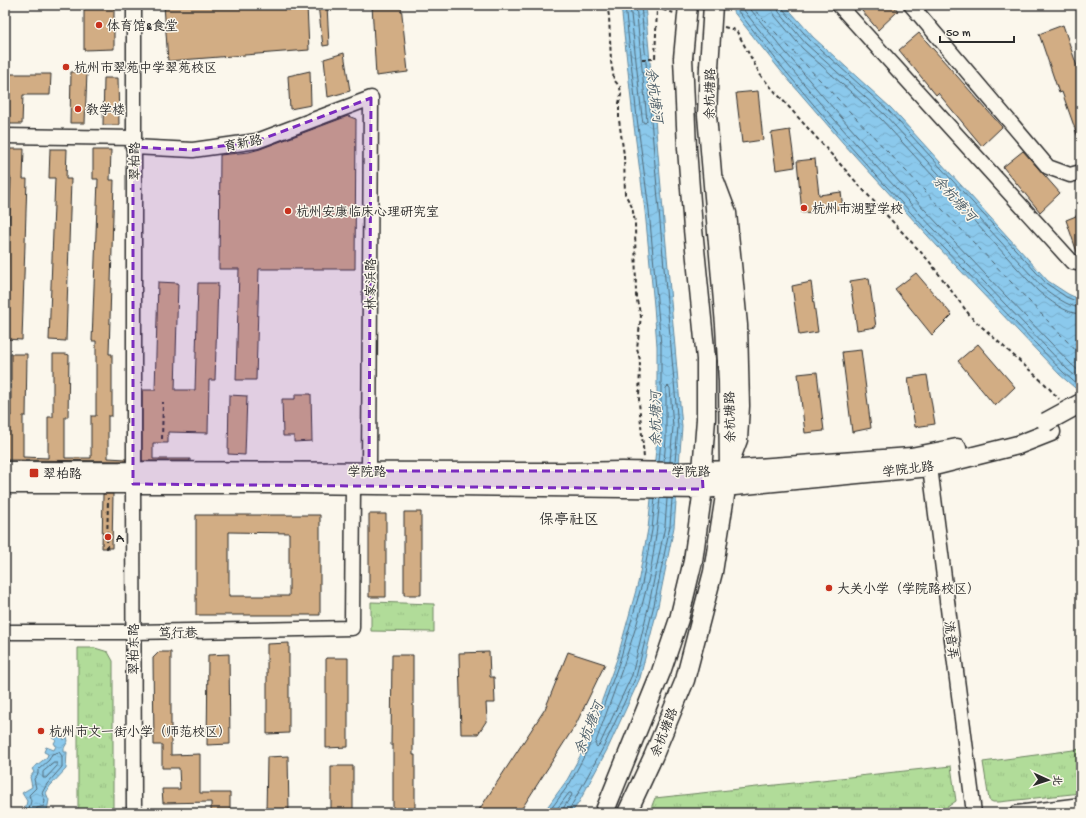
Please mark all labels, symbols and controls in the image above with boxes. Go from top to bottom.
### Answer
scale bar [940,18,1014,44]
place label: 体育馆&食堂 [107,19,178,35]
marker: 体育馆&食堂 [94,20,104,30]
text: 50 m [946,27,971,41]
place label: 杭州市翠苑中学翠苑校区 [74,60,217,77]
marker: 杭州市翠苑中学翠苑校区 [61,62,71,72]
water label: 余杭塘河 [640,66,666,126]
street label: 余杭塘路 [702,68,719,120]
place label: 教学楼 [86,102,125,119]
marker: 教学楼 [73,104,83,114]
street label: 育新路 [223,132,264,156]
street label: 翠柏路 [127,141,144,181]
water label: 余杭塘河 [928,173,980,228]
place label: 杭州市湖墅学校 [812,201,903,218]
marker: 杭州市湖墅学校 [799,203,809,213]
place label: 杭州安康临床心理研究室 [296,204,439,221]
marker: 杭州安康临床心理研究室 [283,206,293,216]
street label: 林家浜路 [364,258,380,310]
water label: 余杭塘河 [648,389,666,447]
street label: 余杭塘路 [722,391,739,443]
street label: 学院北路 [881,458,935,481]
street label: 学院路 [347,464,387,481]
street label: 学院路 [671,464,711,481]
place label: 翠柏路 [43,466,82,483]
marker: 翠柏路 [28,467,40,479]
district label: 保亭社区 [539,512,599,530]
marker: A [103,532,113,542]
place label: A [116,532,125,547]
place label: 大关小学（学院路校区） [837,581,980,598]
marker: 大关小学（学院路校区） [824,583,834,593]
street label: 流音弄 [940,620,960,661]
street label: 翠柏东路 [126,623,143,675]
street label: 笃行巷 [158,626,198,642]
water label: 余杭塘河 [571,698,609,758]
street label: 余杭塘路 [647,705,682,760]
place label: 杭州市文一街小学（师范校区） [49,724,231,741]
marker: 杭州市文一街小学（师范校区） [36,726,46,736]
north arrow [1028,760,1068,800]
text: 北 [1050,775,1062,786]

